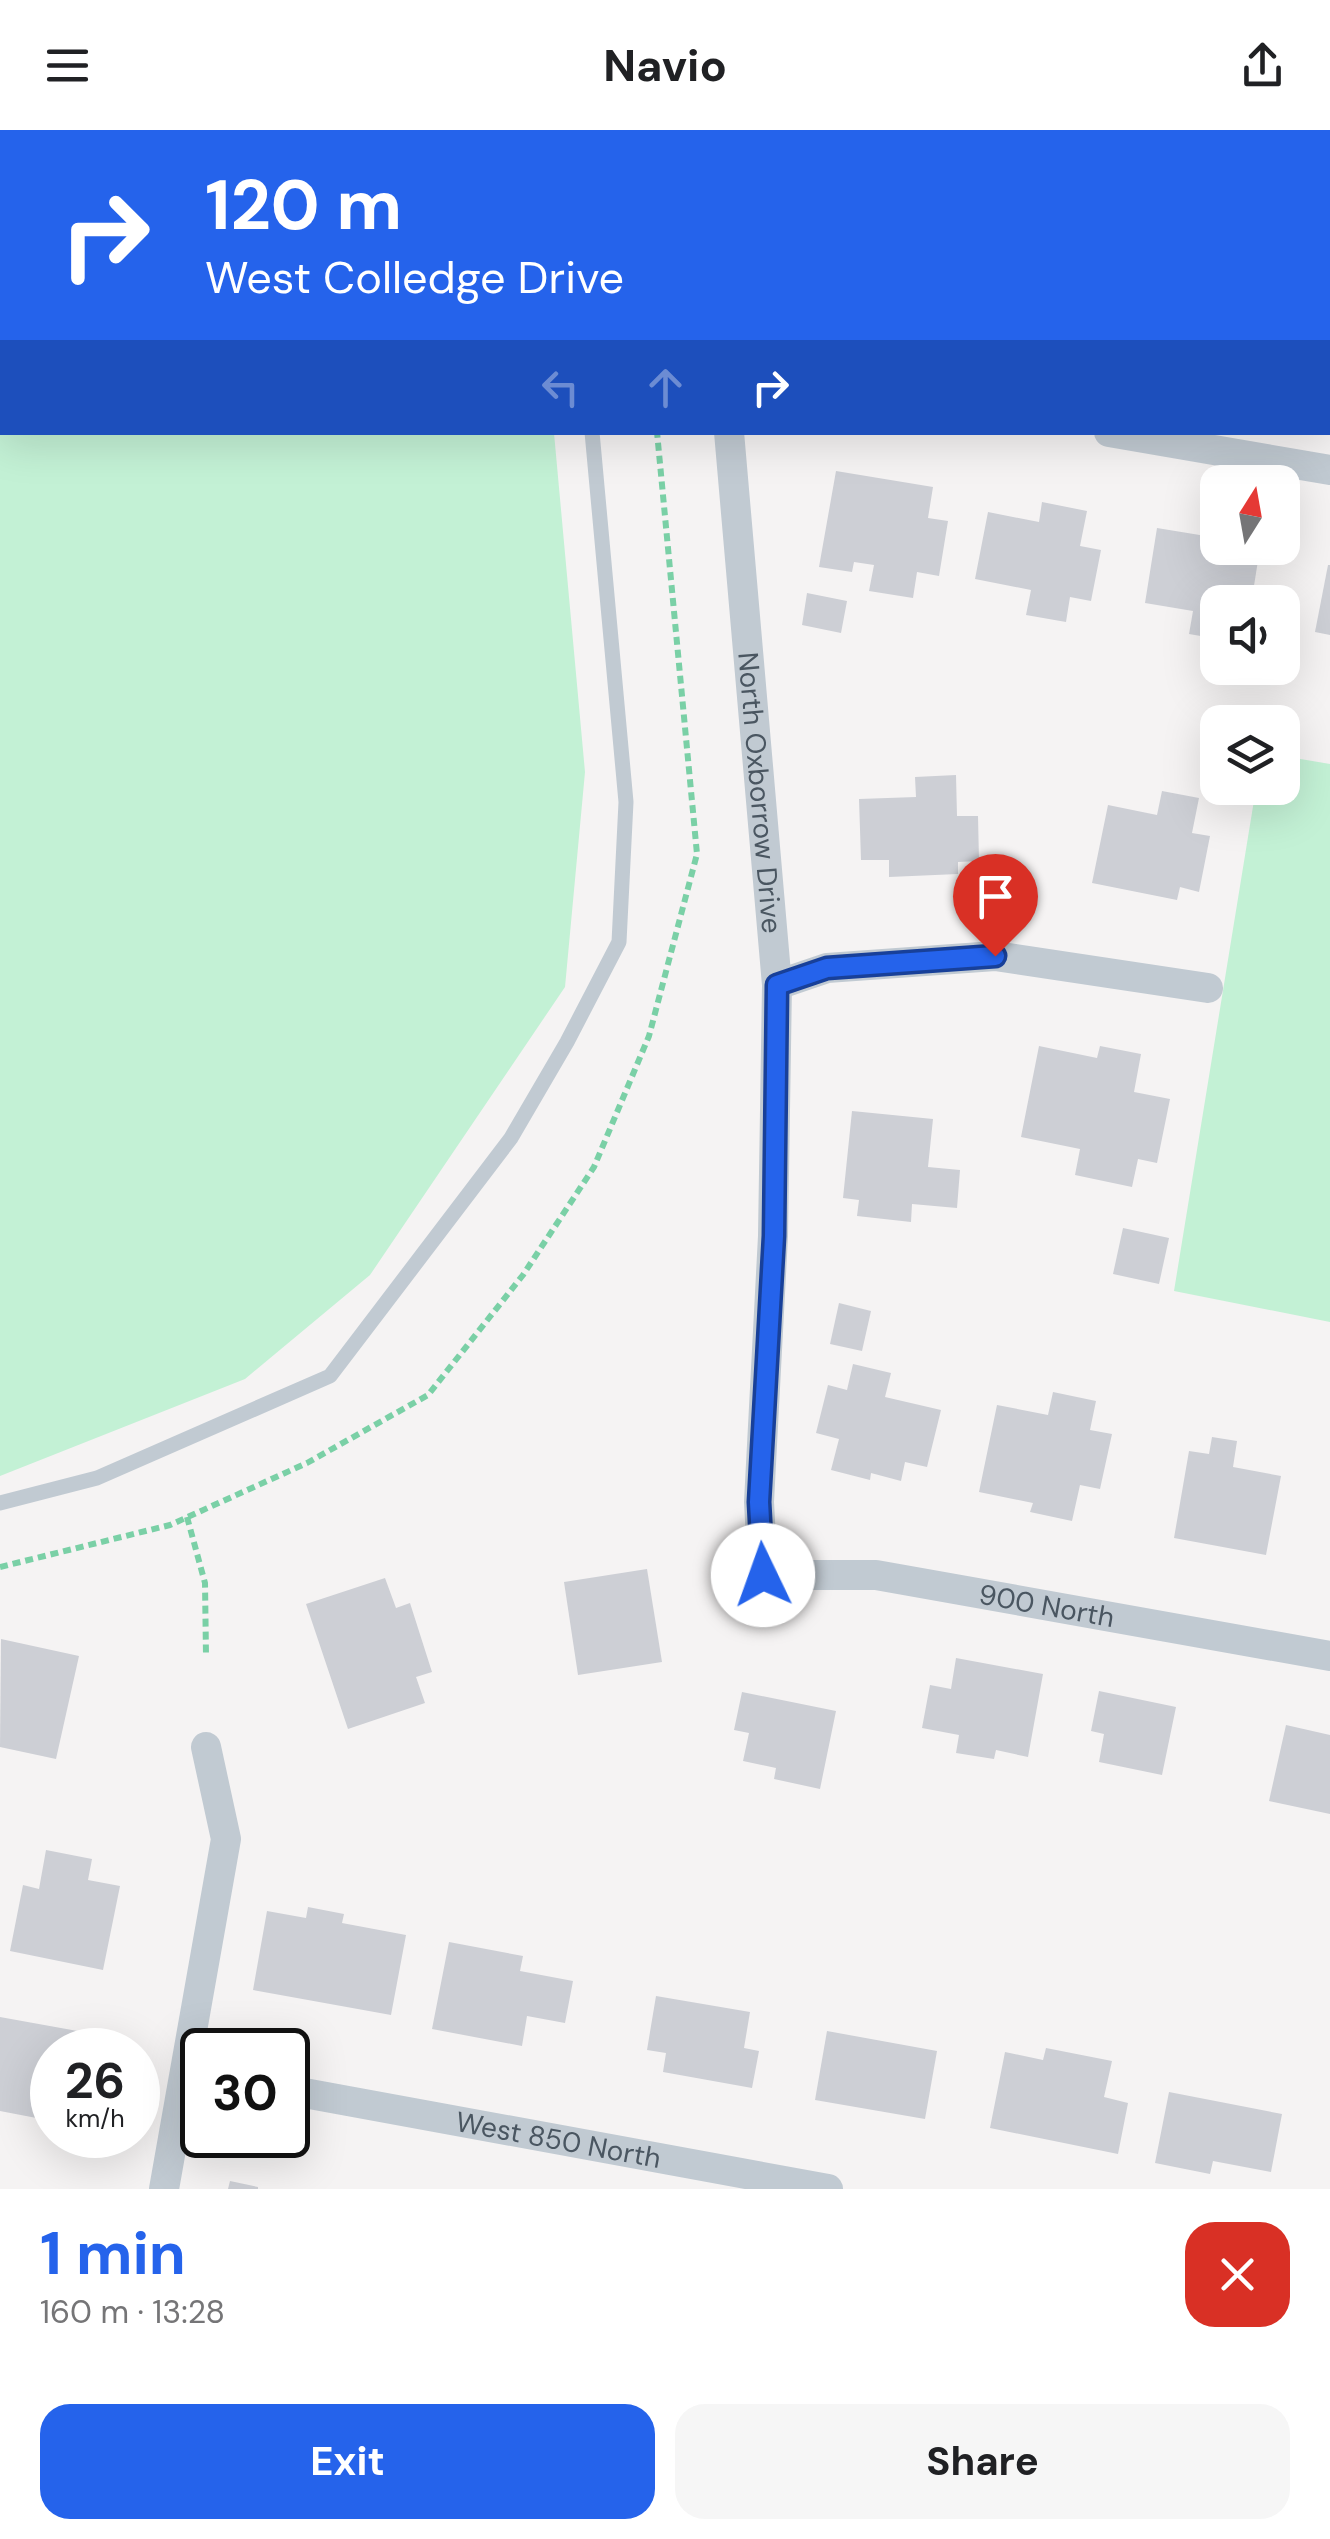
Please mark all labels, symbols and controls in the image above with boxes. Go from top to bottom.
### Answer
text: Navio [603,36,727,95]
icon: menu [40,38,95,93]
icon: share [1235,38,1290,93]
text: 120 m [205,160,402,251]
icon: right [40,170,170,300]
text: West Colledge Drive [205,248,624,307]
icon: left [533,360,588,415]
icon: ahead [638,360,693,415]
icon: right [743,360,798,415]
north arrow [1200,465,1300,565]
map controls [1200,465,1300,805]
button: sound [1200,585,1300,685]
street label: North Oxborrow Drive [729,651,790,935]
button: layers [1200,705,1300,805]
pin [953,854,1038,957]
icon: arrive [968,869,1023,924]
position arrow [711,1523,815,1627]
street label: 900 North [976,1576,1117,1636]
speed limit sign: 30 [180,2028,310,2158]
text: 26 [65,2048,125,2114]
text: km/h [65,2102,125,2135]
street label: West 850 North [453,2103,664,2177]
text: 1 min [40,2214,186,2293]
button: close [1185,2222,1290,2327]
text: 160 m · 13:28 [40,2291,225,2333]
button: Exit [40,2404,655,2519]
button: Share [675,2404,1290,2519]

